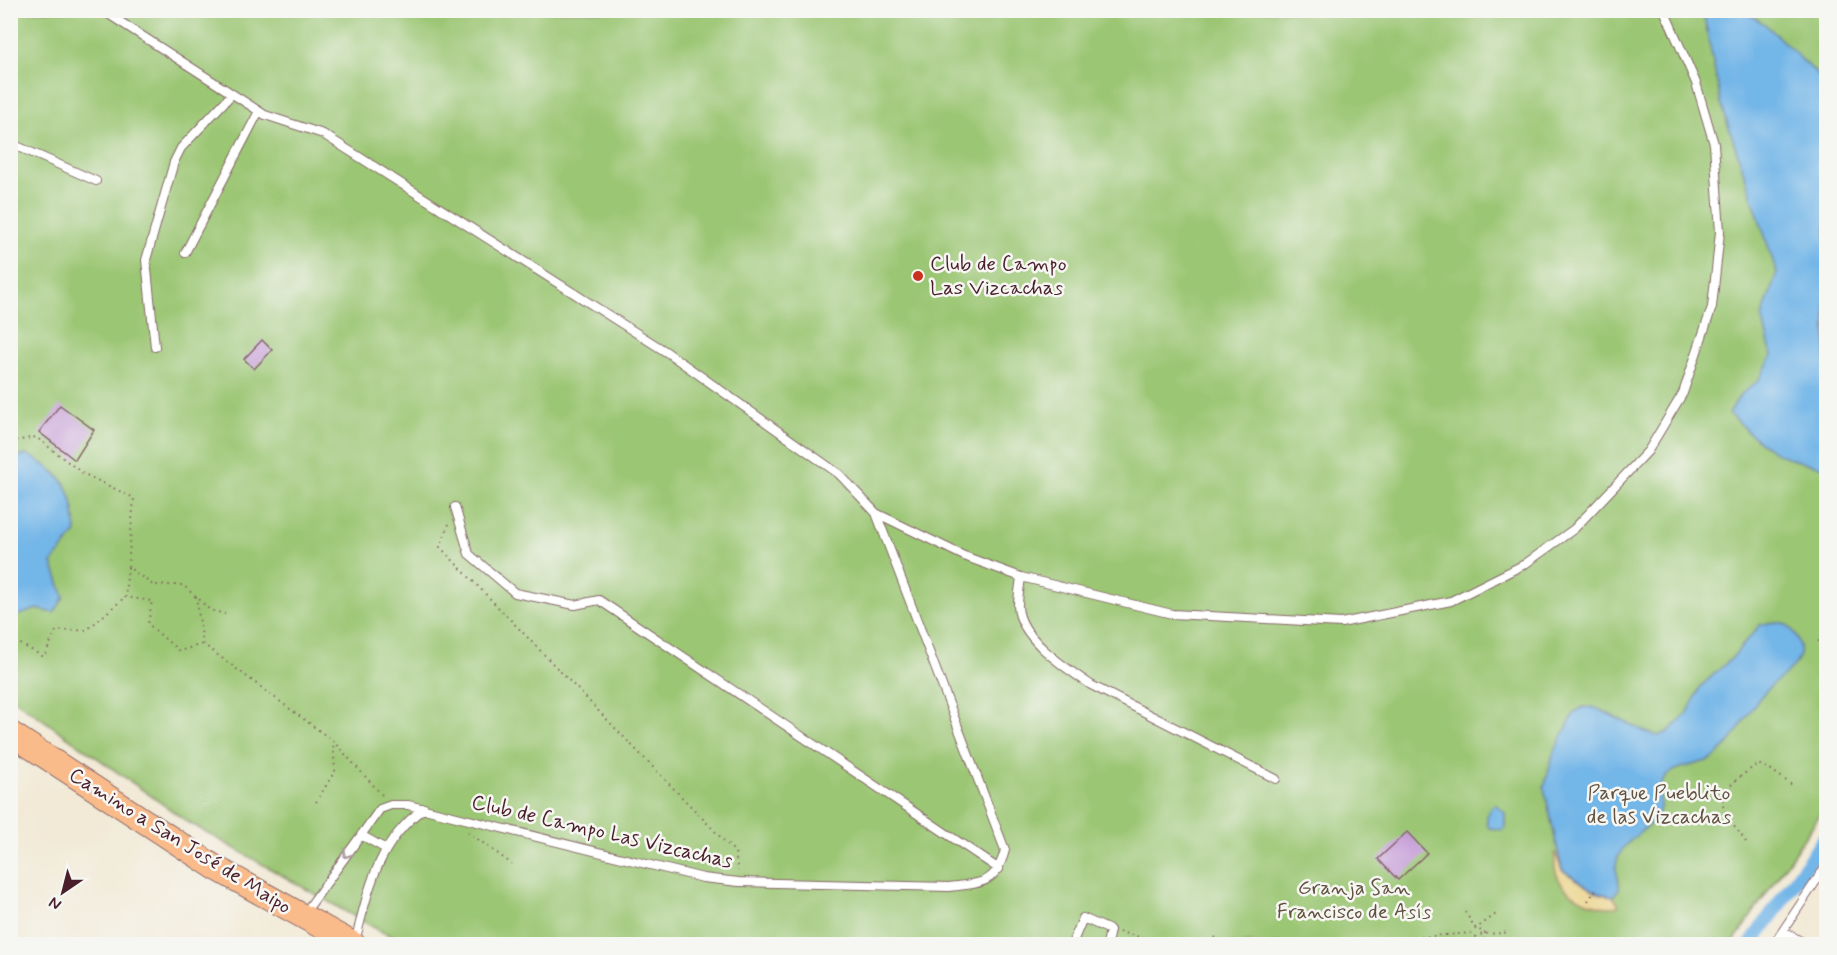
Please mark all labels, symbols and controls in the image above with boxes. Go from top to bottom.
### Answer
place label: Club de Campo Las Vizcachas [930,250,1067,302]
marker: Club de Campo Las Vizcachas [911,269,925,283]
street label: Camino a San José de Maipo [63,761,297,921]
park label: Parque Pueblito de las Vizcachas [1587,779,1731,831]
street label: Club de Campo Las Vizcachas [469,788,735,876]
one-way arrow [343,848,354,859]
north arrow [33,862,93,922]
park label: Granja San Francisco de Asís [1277,874,1431,926]
text: N [45,891,66,915]

